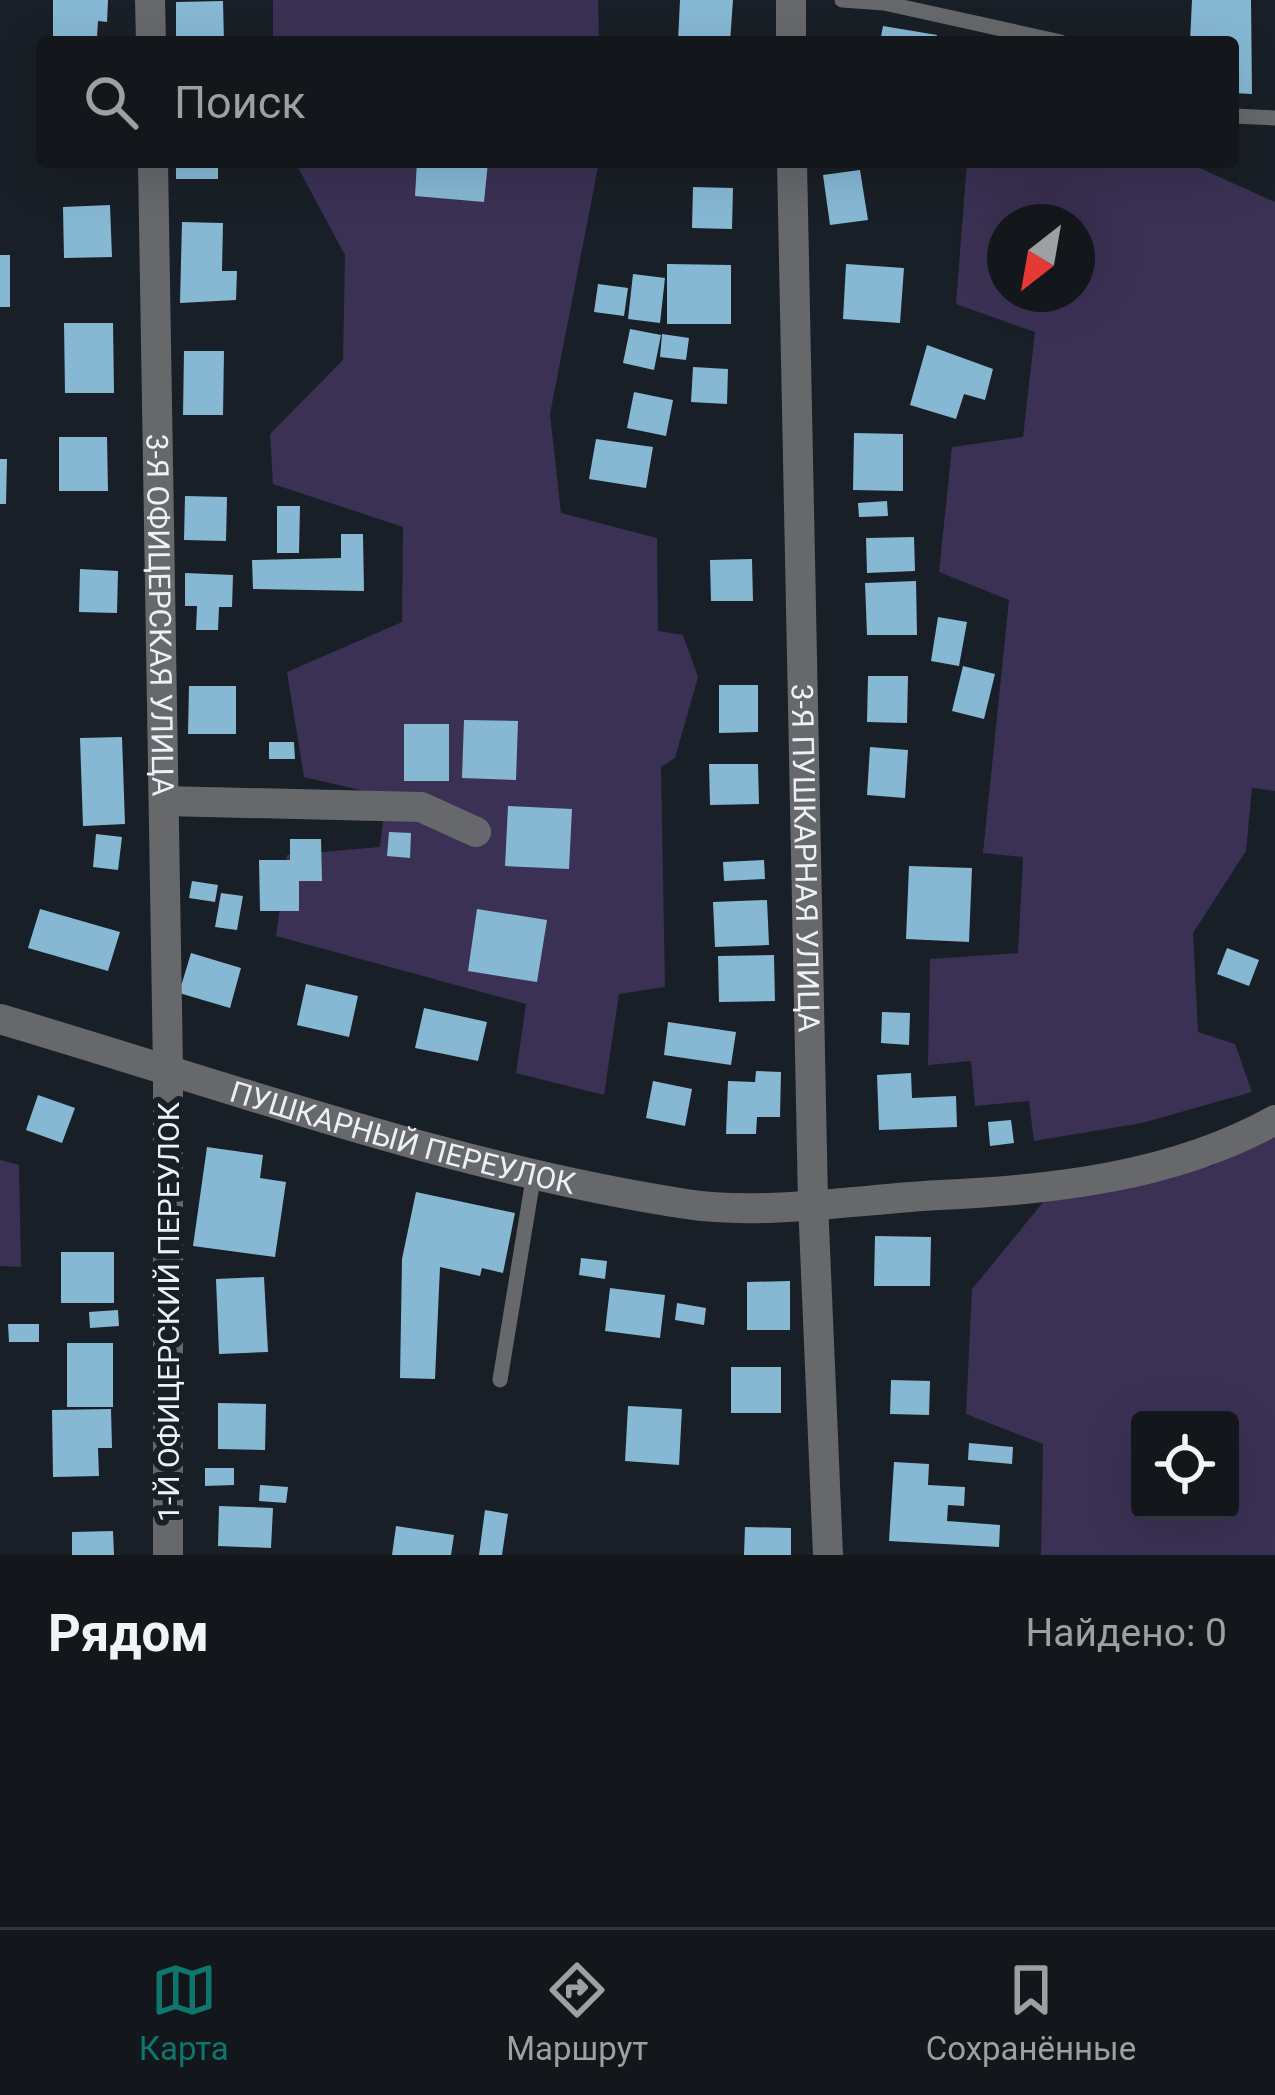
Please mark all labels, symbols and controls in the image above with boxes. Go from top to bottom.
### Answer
search box [36,36,1239,168]
icon: search [78,69,144,135]
text: Поиск [174,76,306,129]
north arrow [987,204,1095,312]
street label: 3-Я ОФИЦЕРСКАЯ УЛИЦА [140,433,181,797]
street label: 3-Я ПУШКАРНАЯ УЛИЦА [785,683,827,1033]
street label: ПУШКАРНЫЙ ПЕРЕУЛОК [226,1073,579,1201]
street label: 1-Й ОФИЦЕРСКИЙ ПЕРЕУЛОК [151,1101,186,1522]
map controls [1131,1411,1239,1519]
button: locate [1131,1411,1239,1519]
text: Рядом [48,1604,209,1663]
text: Найдено: 0 [1025,1610,1227,1656]
tab: Карта [139,1957,229,2068]
tab: Маршрут [506,1957,648,2068]
tab: Сохранённые [926,1957,1136,2068]

